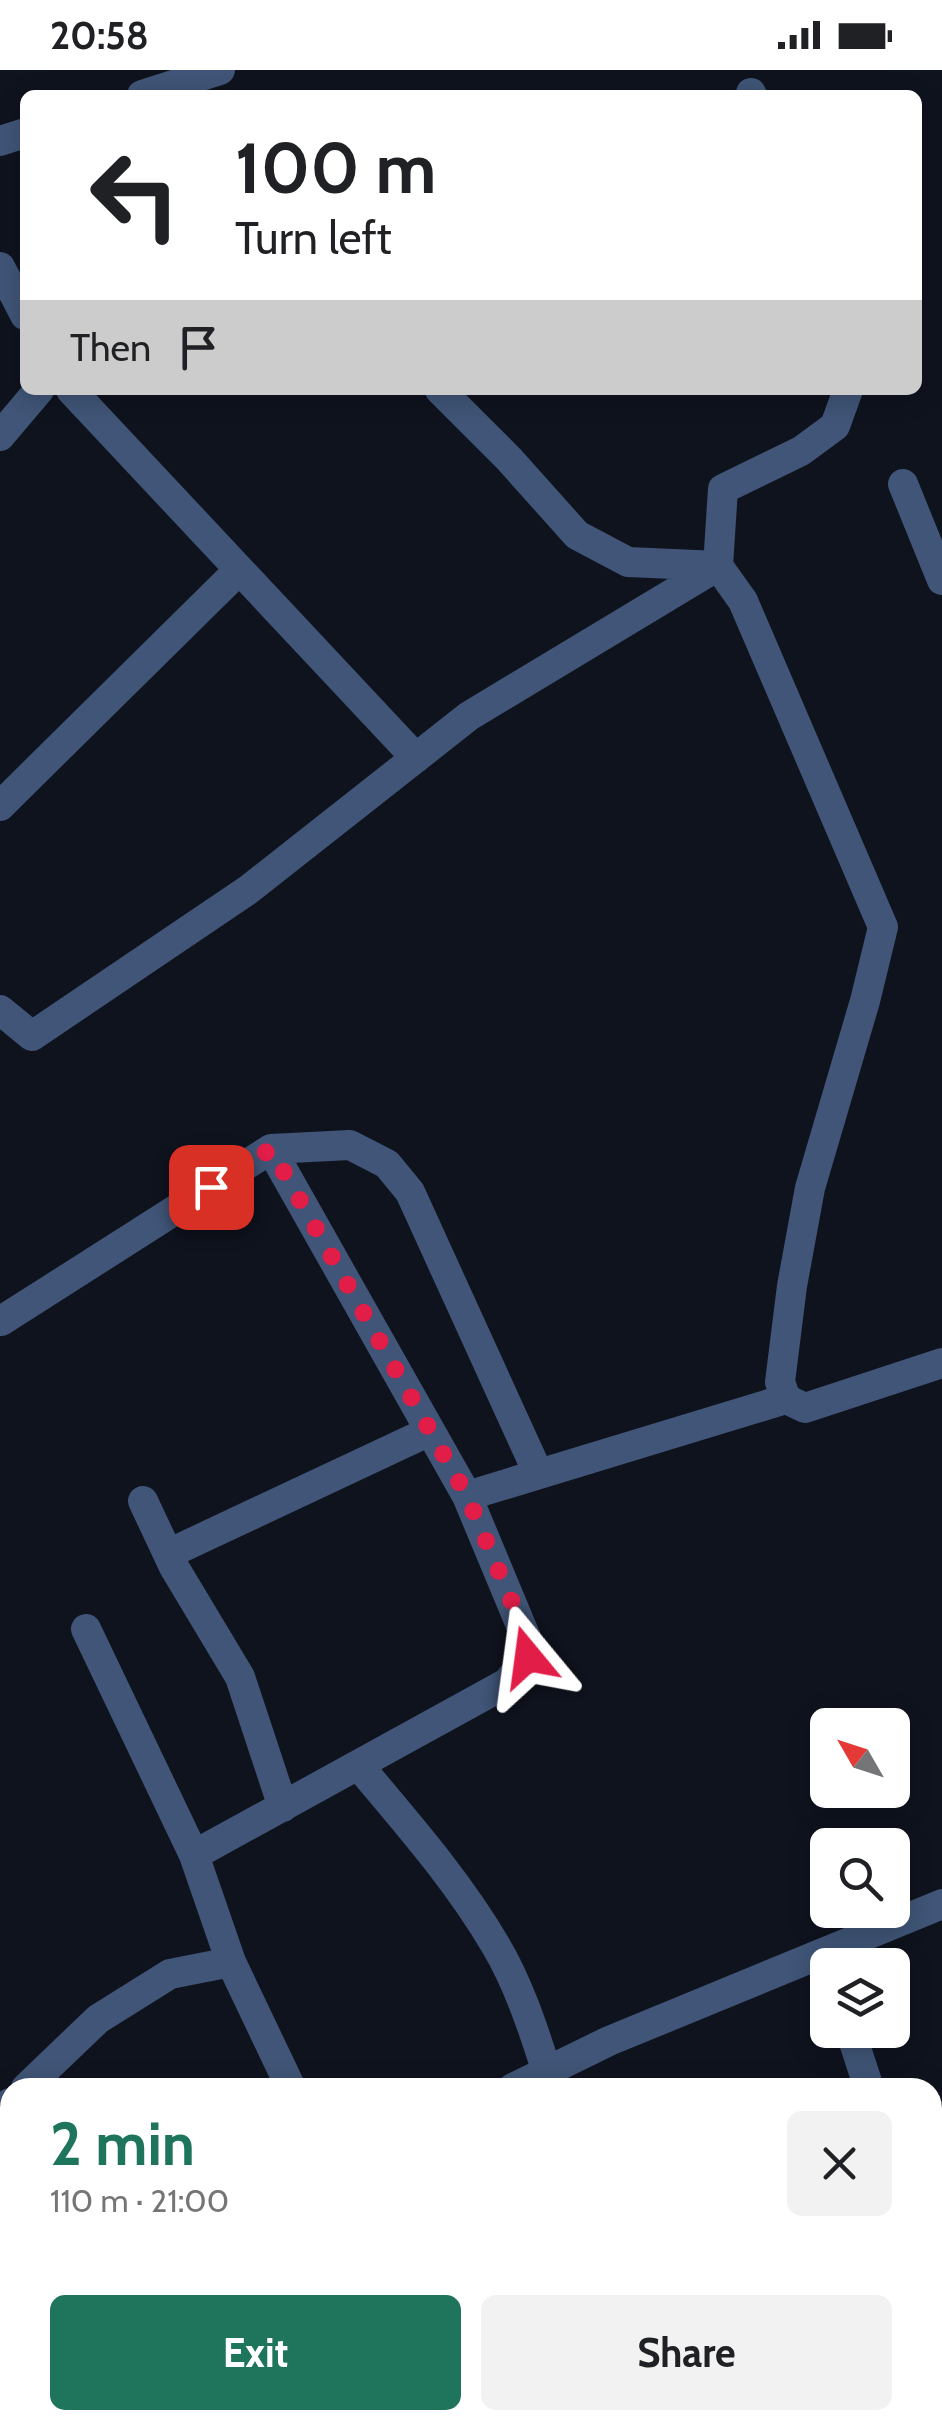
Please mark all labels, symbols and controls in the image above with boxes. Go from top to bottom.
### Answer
text: 20:58 [50,12,149,59]
text: 100 m [235,125,436,211]
icon: left [70,130,200,260]
text: Turn left [235,211,392,265]
icon: arrive [171,320,226,375]
text: Then [70,324,151,371]
pin [169,1145,254,1230]
icon: arrive [184,1160,239,1215]
position arrow [476,1605,580,1709]
north arrow [810,1708,910,1808]
map controls [810,1708,910,2048]
button: search [810,1828,910,1928]
button: layers [810,1948,910,2048]
text: 2 min [50,2107,195,2180]
button: close [787,2111,892,2216]
text: 110 m · 21:00 [50,2181,229,2220]
button: Exit [50,2295,461,2410]
button: Share [481,2295,892,2410]

